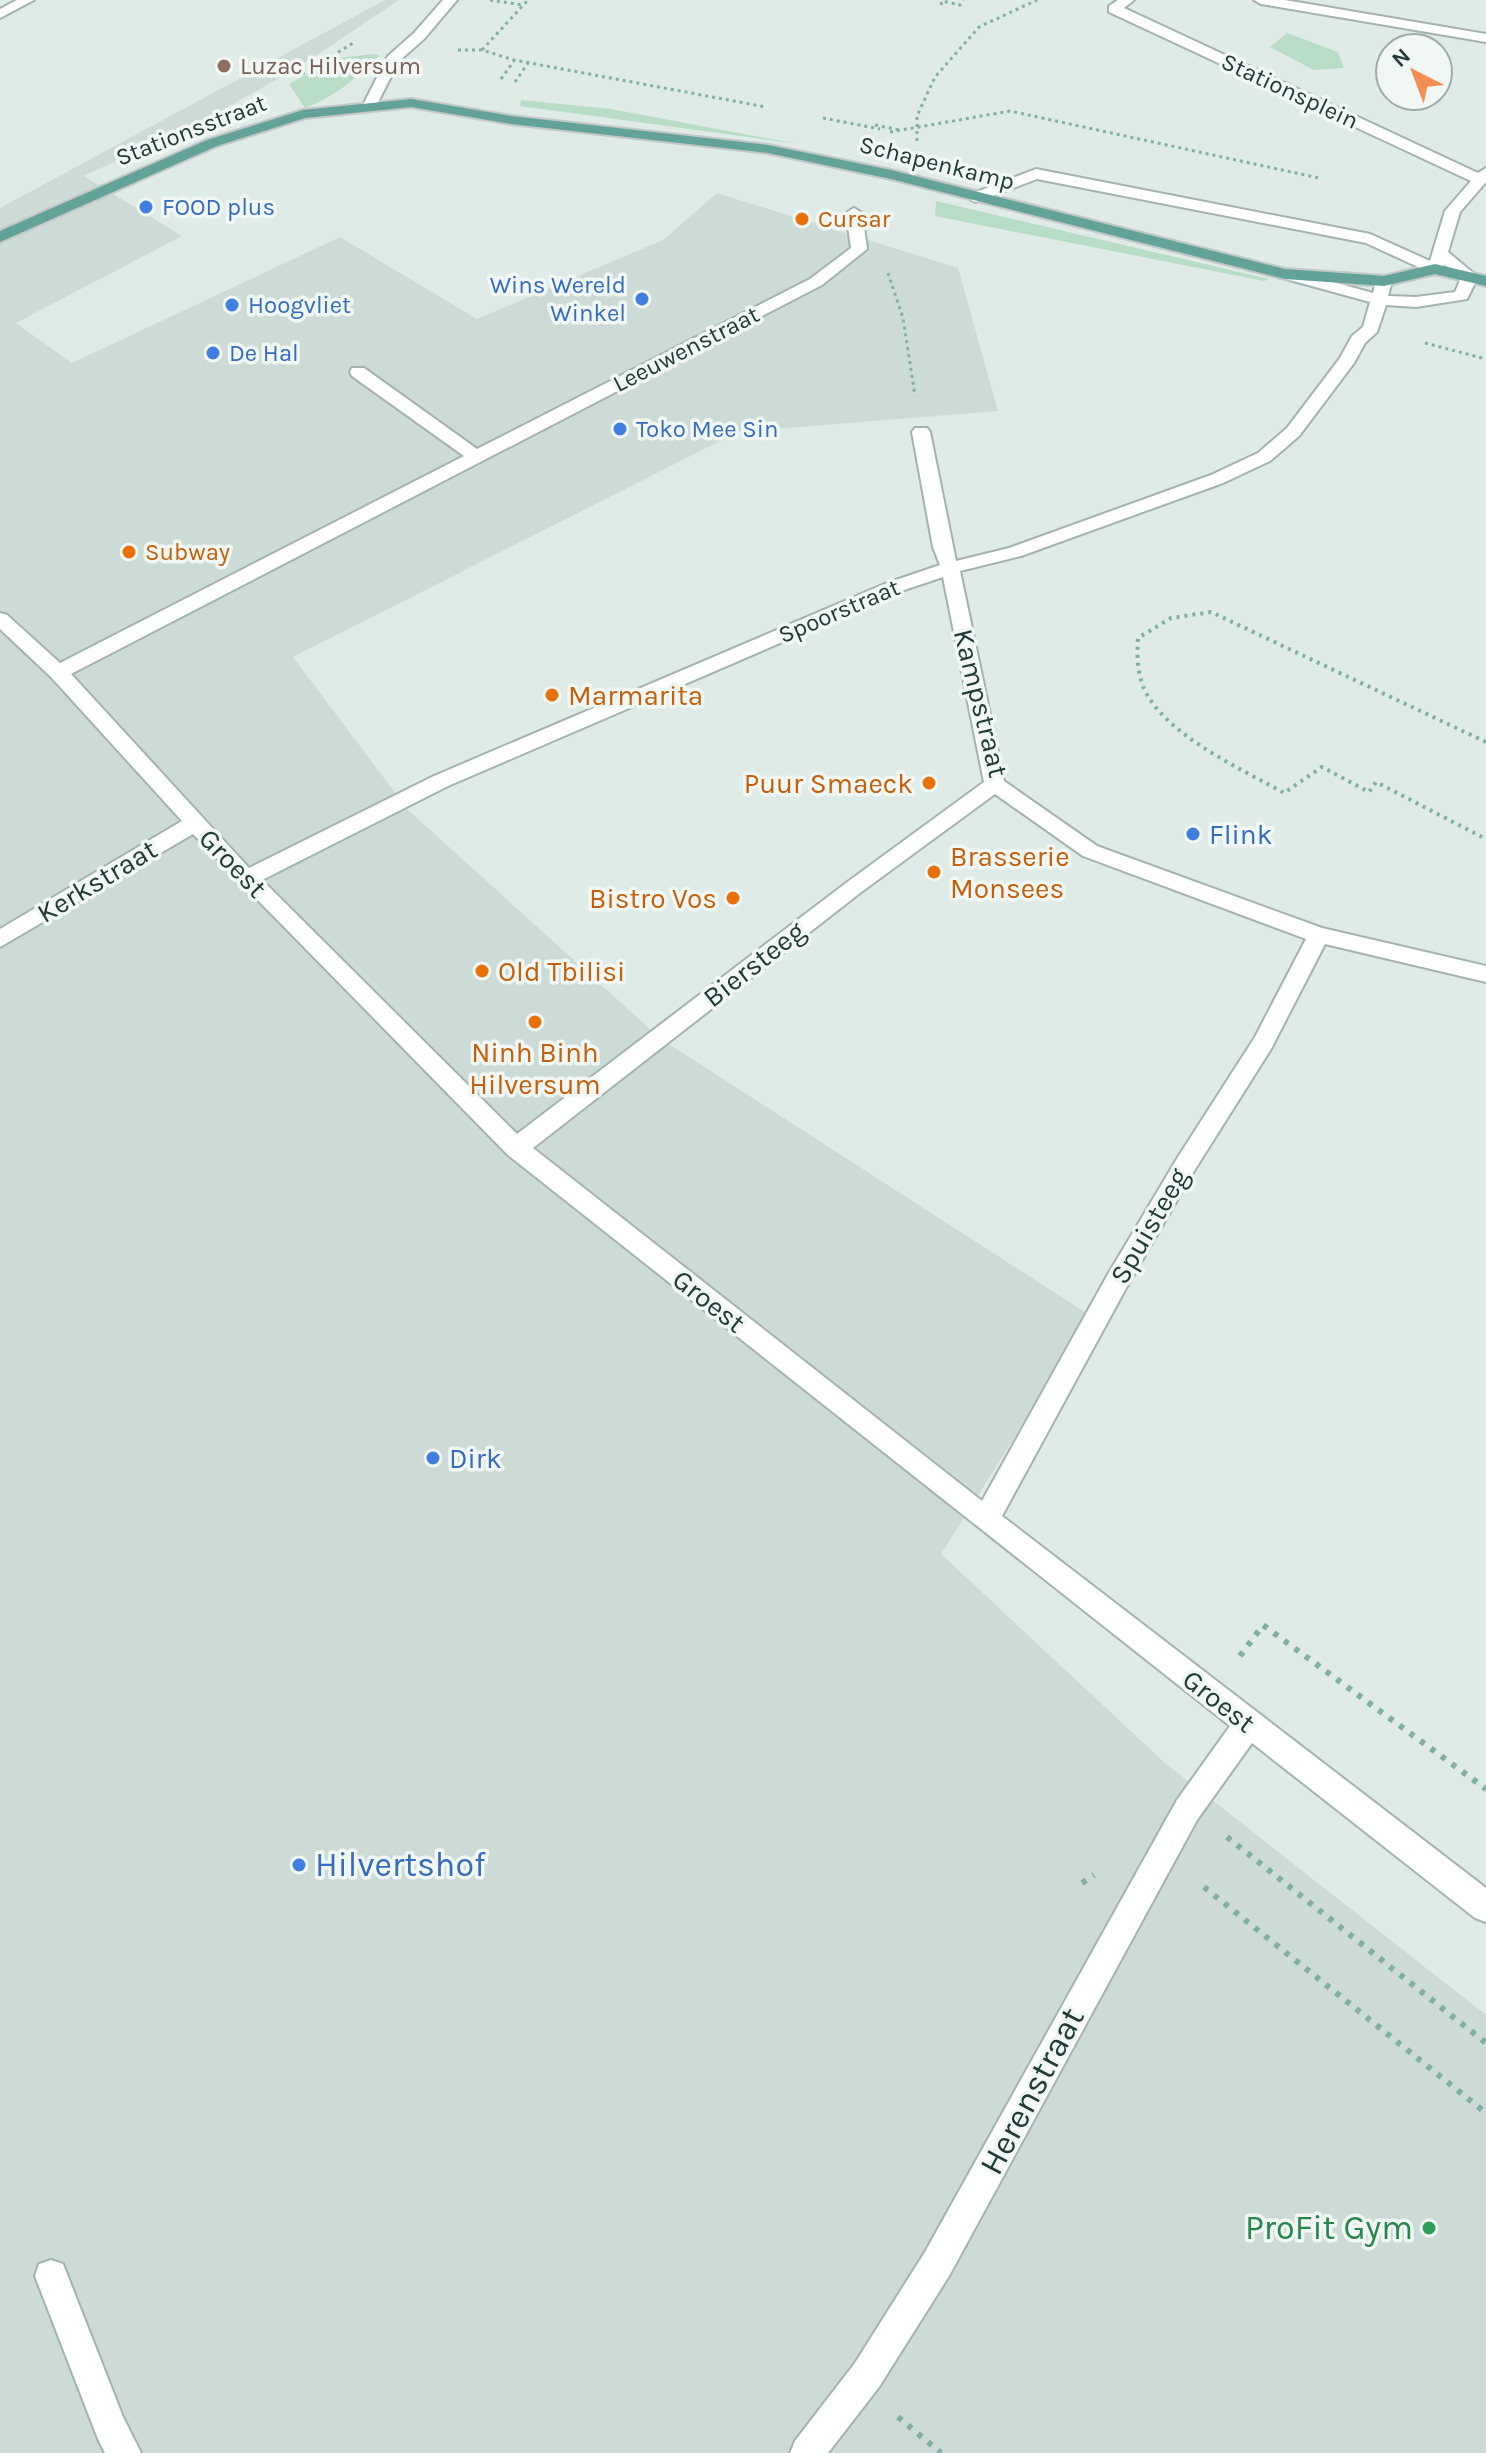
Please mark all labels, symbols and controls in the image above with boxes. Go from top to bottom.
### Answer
north arrow [1374,32,1454,112]
text: N [1387,43,1416,73]
street label: Stationsplein [1217,47,1363,135]
place label: Luzac Hilversum [240,52,421,80]
marker: Luzac Hilversum [215,57,233,75]
street label: Stationsstraat [112,88,270,172]
street label: Schapenkamp [857,130,1017,196]
place label: FOOD plus [162,193,275,221]
marker: FOOD plus [137,198,155,216]
place label: Cursar [818,205,891,233]
marker: Cursar [793,210,811,228]
place label: Wins Wereld Winkel [490,271,626,327]
marker: Wins Wereld Winkel [633,290,651,308]
place label: Hoogvliet [248,291,351,319]
marker: Hoogvliet [223,296,241,314]
street label: Leeuwenstraat [608,300,764,398]
place label: De Hal [229,339,299,367]
marker: De Hal [204,344,222,362]
place label: Toko Mee Sin [636,415,778,443]
marker: Toko Mee Sin [611,420,629,438]
place label: Subway [145,538,230,566]
marker: Subway [120,543,138,561]
street label: Spoorstraat [774,573,904,649]
street label: Kampstraat [947,625,1015,781]
place label: Marmarita [568,679,703,712]
marker: Marmarita [543,686,561,704]
place label: Puur Smaeck [744,767,913,800]
marker: Puur Smaeck [920,774,938,792]
place label: Flink [1209,818,1273,851]
street label: Groest [192,822,274,904]
marker: Flink [1184,825,1202,843]
street label: Kerkstraat [31,832,163,930]
place label: Brasserie Monsees [950,840,1070,905]
marker: Brasserie Monsees [925,863,943,881]
place label: Bistro Vos [589,882,717,915]
marker: Bistro Vos [724,889,742,907]
street label: Biersteeg [697,914,812,1014]
place label: Old Tbilisi [498,955,625,988]
marker: Old Tbilisi [473,962,491,980]
marker: Ninh Binh Hilversum [526,1013,544,1031]
place label: Ninh Binh Hilversum [469,1036,601,1101]
street label: Spuisteeg [1103,1162,1195,1290]
street label: Groest [666,1262,752,1340]
place label: Dirk [449,1442,502,1475]
marker: Dirk [424,1449,442,1467]
street label: Groest [1176,1662,1262,1740]
place label: Hilvertshof [315,1845,486,1885]
marker: Hilvertshof [290,1856,308,1874]
street label: Herenstraat [971,2001,1093,2181]
place label: ProFit Gym [1245,2208,1413,2248]
marker: ProFit Gym [1420,2219,1438,2237]

